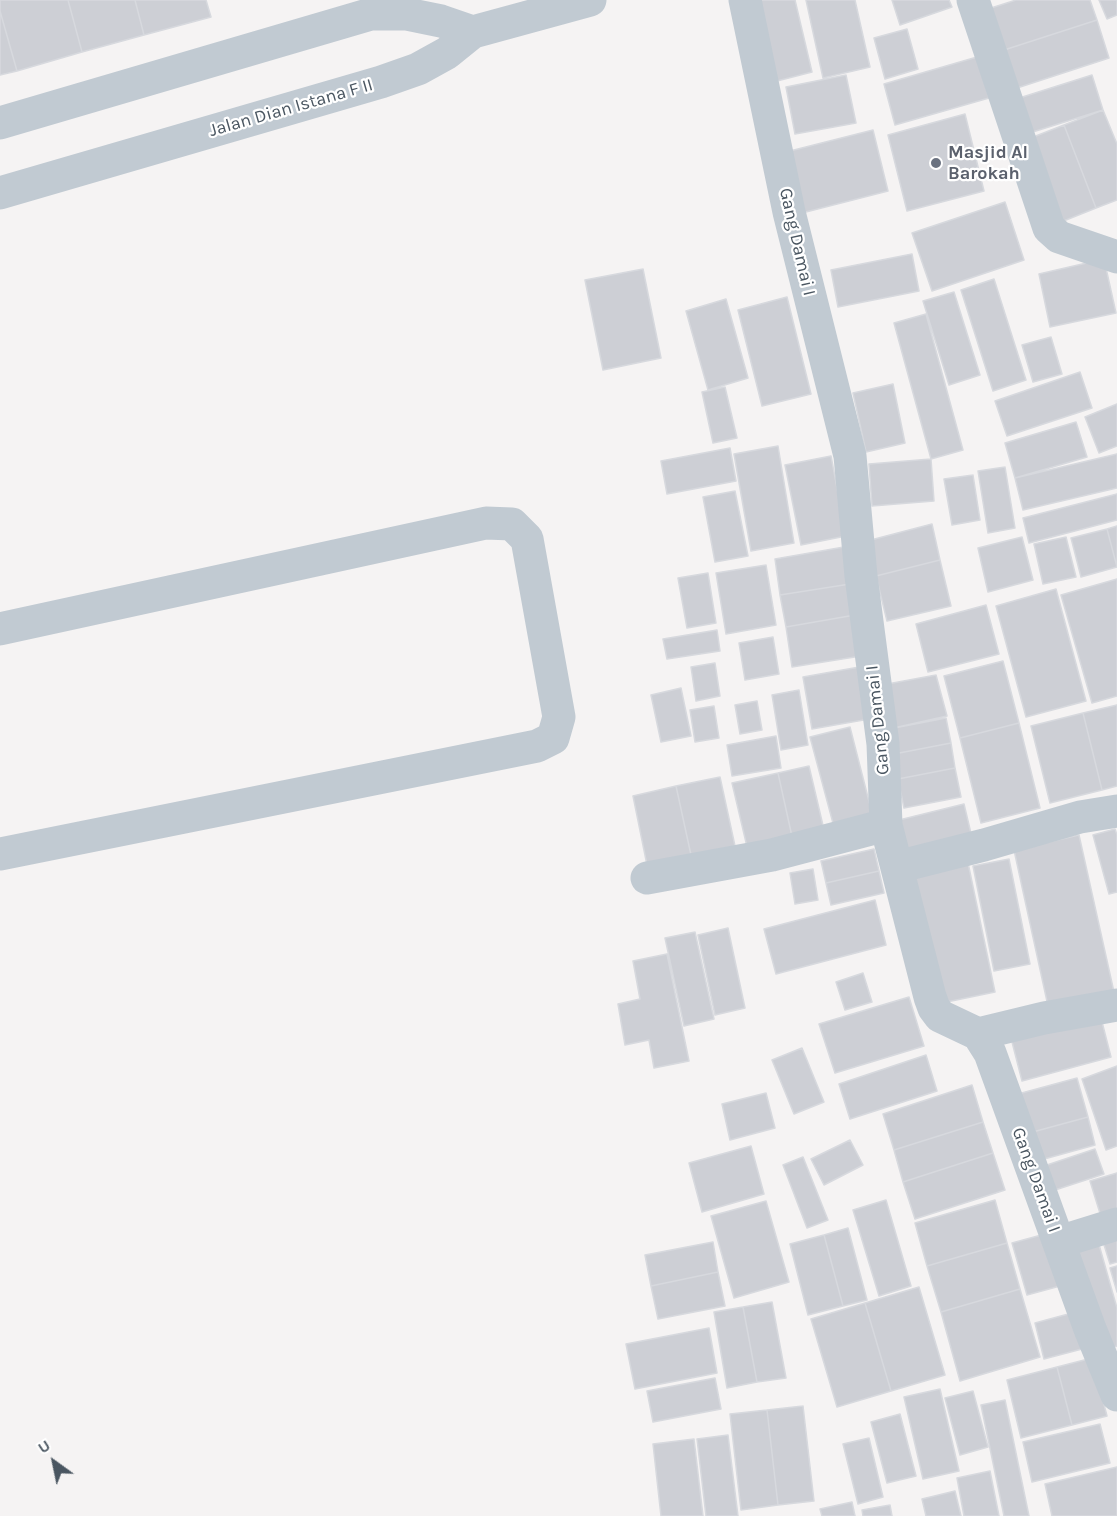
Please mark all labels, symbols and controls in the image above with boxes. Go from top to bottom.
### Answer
street label: Jalan Dian Istana F II [207,74,375,142]
place label: Masjid Al Barokah [948,142,1028,184]
marker: Masjid Al Barokah [929,156,943,170]
street label: Gang Damai I [774,186,820,298]
street label: Gang Damai I [862,664,894,776]
street label: Gang Damai I [1007,1125,1065,1235]
north arrow [24,1432,84,1492]
text: U [34,1436,54,1457]

